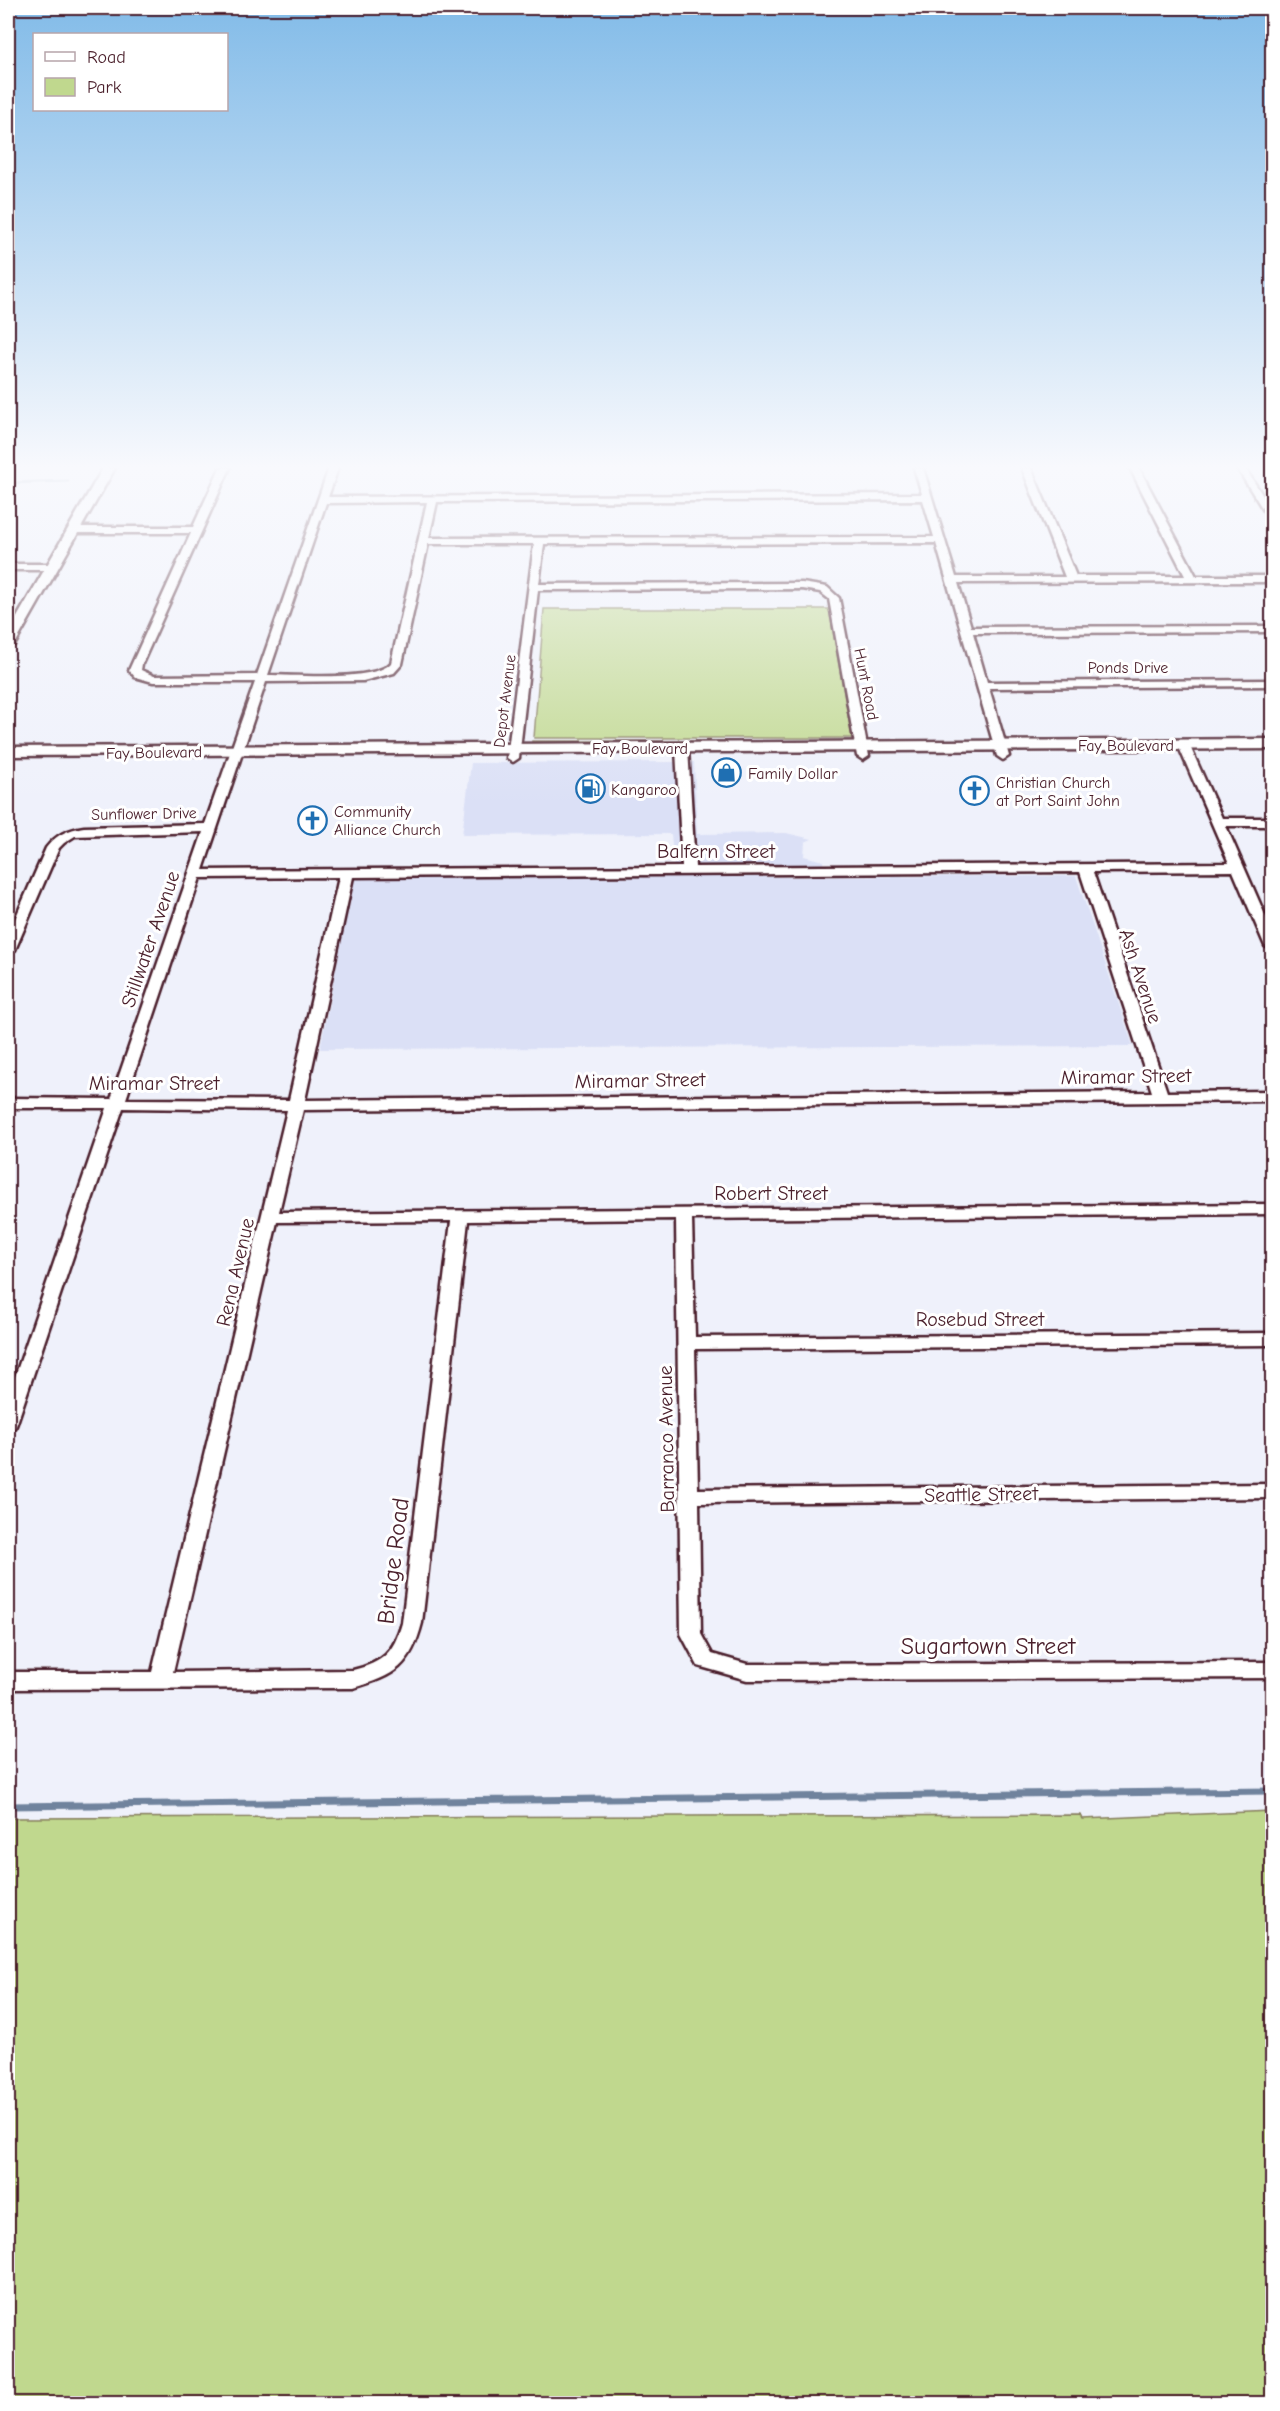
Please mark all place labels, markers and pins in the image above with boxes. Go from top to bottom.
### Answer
shop icon: Family Dollar [711,757,743,789]
place label: Family Dollar [748,765,838,783]
fuel station icon: Kangaroo [574,773,606,805]
place label: Christian Church at Port Saint John [996,774,1120,810]
church icon: Christian Church at Port Saint John [959,775,991,807]
place label: Kangaroo [611,781,677,799]
place label: Community Alliance Church [334,803,441,839]
church icon: Community Alliance Church [297,804,329,836]

